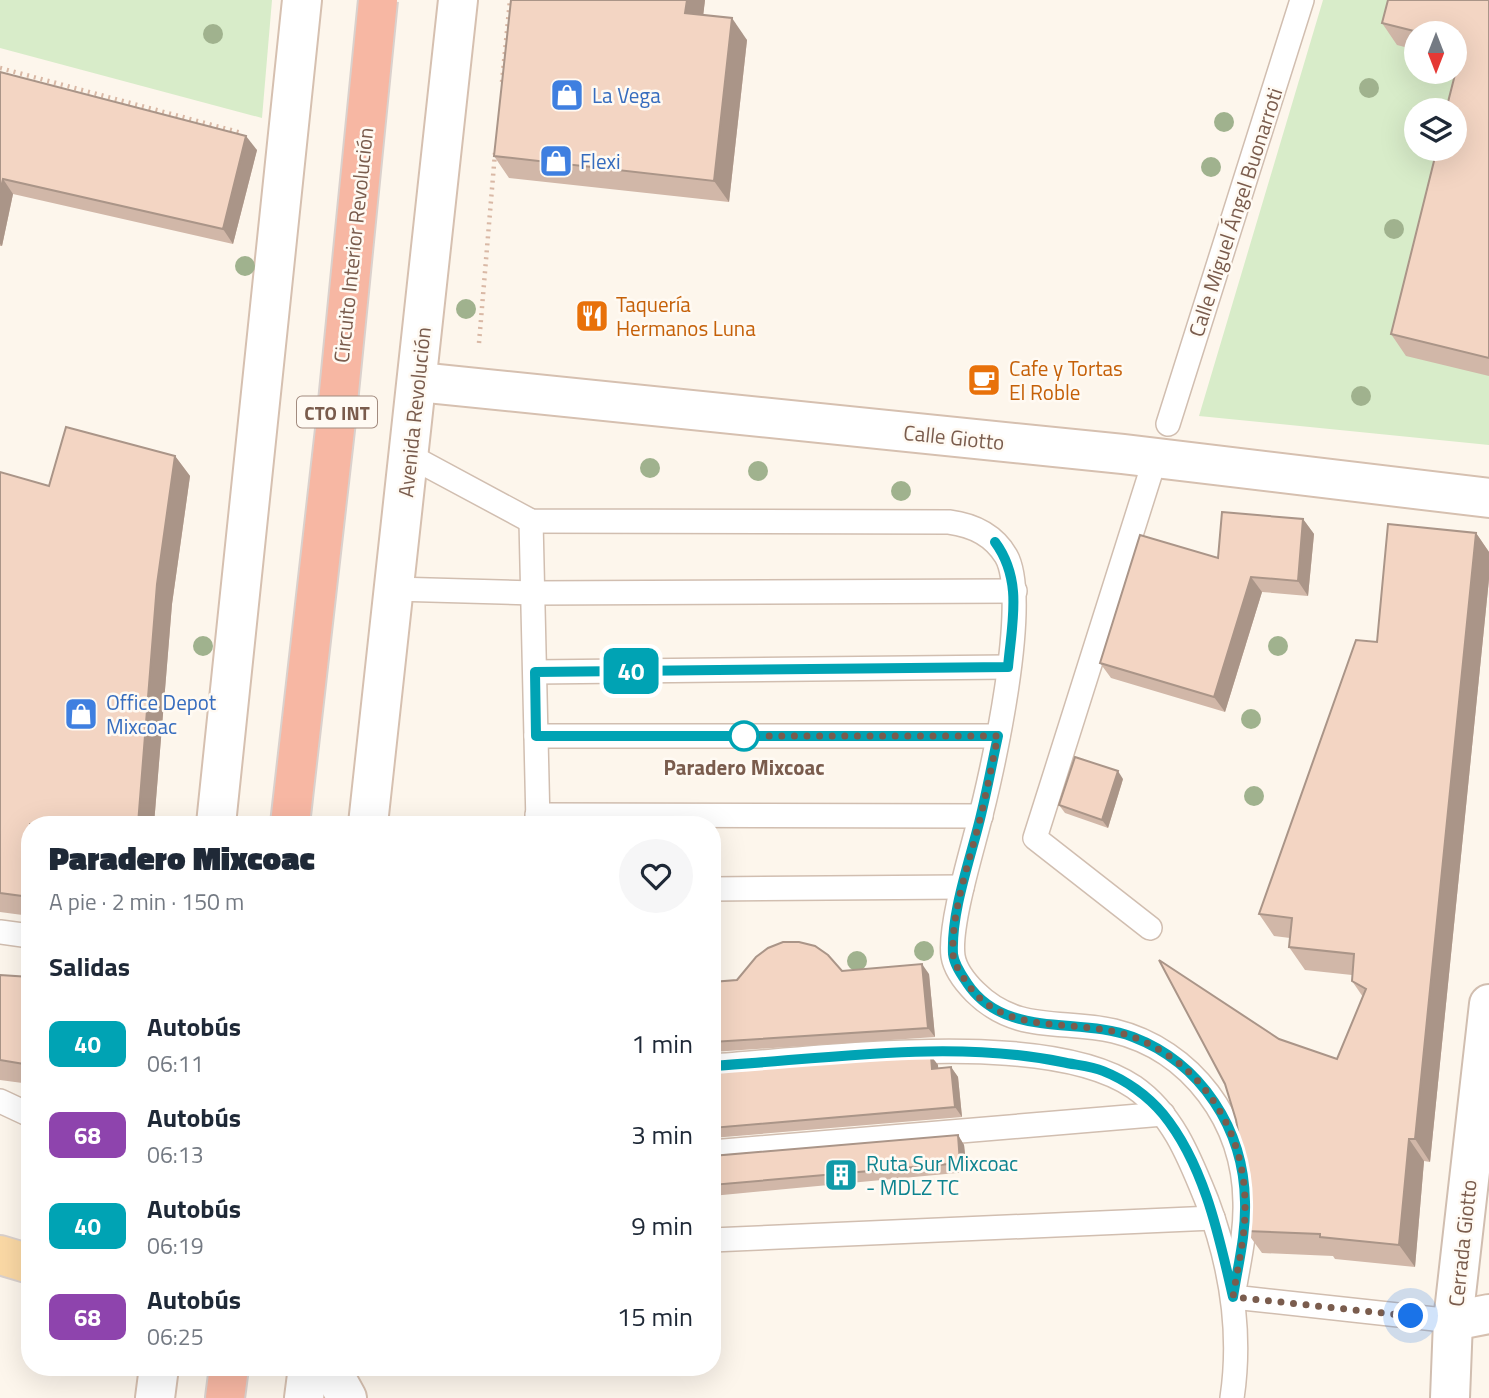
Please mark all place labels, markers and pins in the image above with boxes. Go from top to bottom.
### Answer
shop icon: La Vega [548,76,586,114]
place label: La Vega [592,79,661,111]
shop icon: Flexi [537,142,575,180]
place label: Flexi [580,145,621,177]
place label: Taquería Hermanos Luna [616,288,756,344]
restaurant icon: Taquería Hermanos Luna [573,297,611,335]
place label: Cafe y Tortas El Roble [1009,352,1123,408]
cafe icon: Cafe y Tortas El Roble [965,361,1003,399]
place label: Office Depot Mixcoac [106,686,217,742]
shop icon: Office Depot Mixcoac [62,695,100,733]
marker: Paradero Mixcoac [729,721,759,751]
place label: Paradero Mixcoac [663,751,825,783]
place label: Ruta Sur Mixcoac - MDLZ TC [866,1147,1018,1203]
building icon: Ruta Sur Mixcoac - MDLZ TC [822,1156,860,1194]

